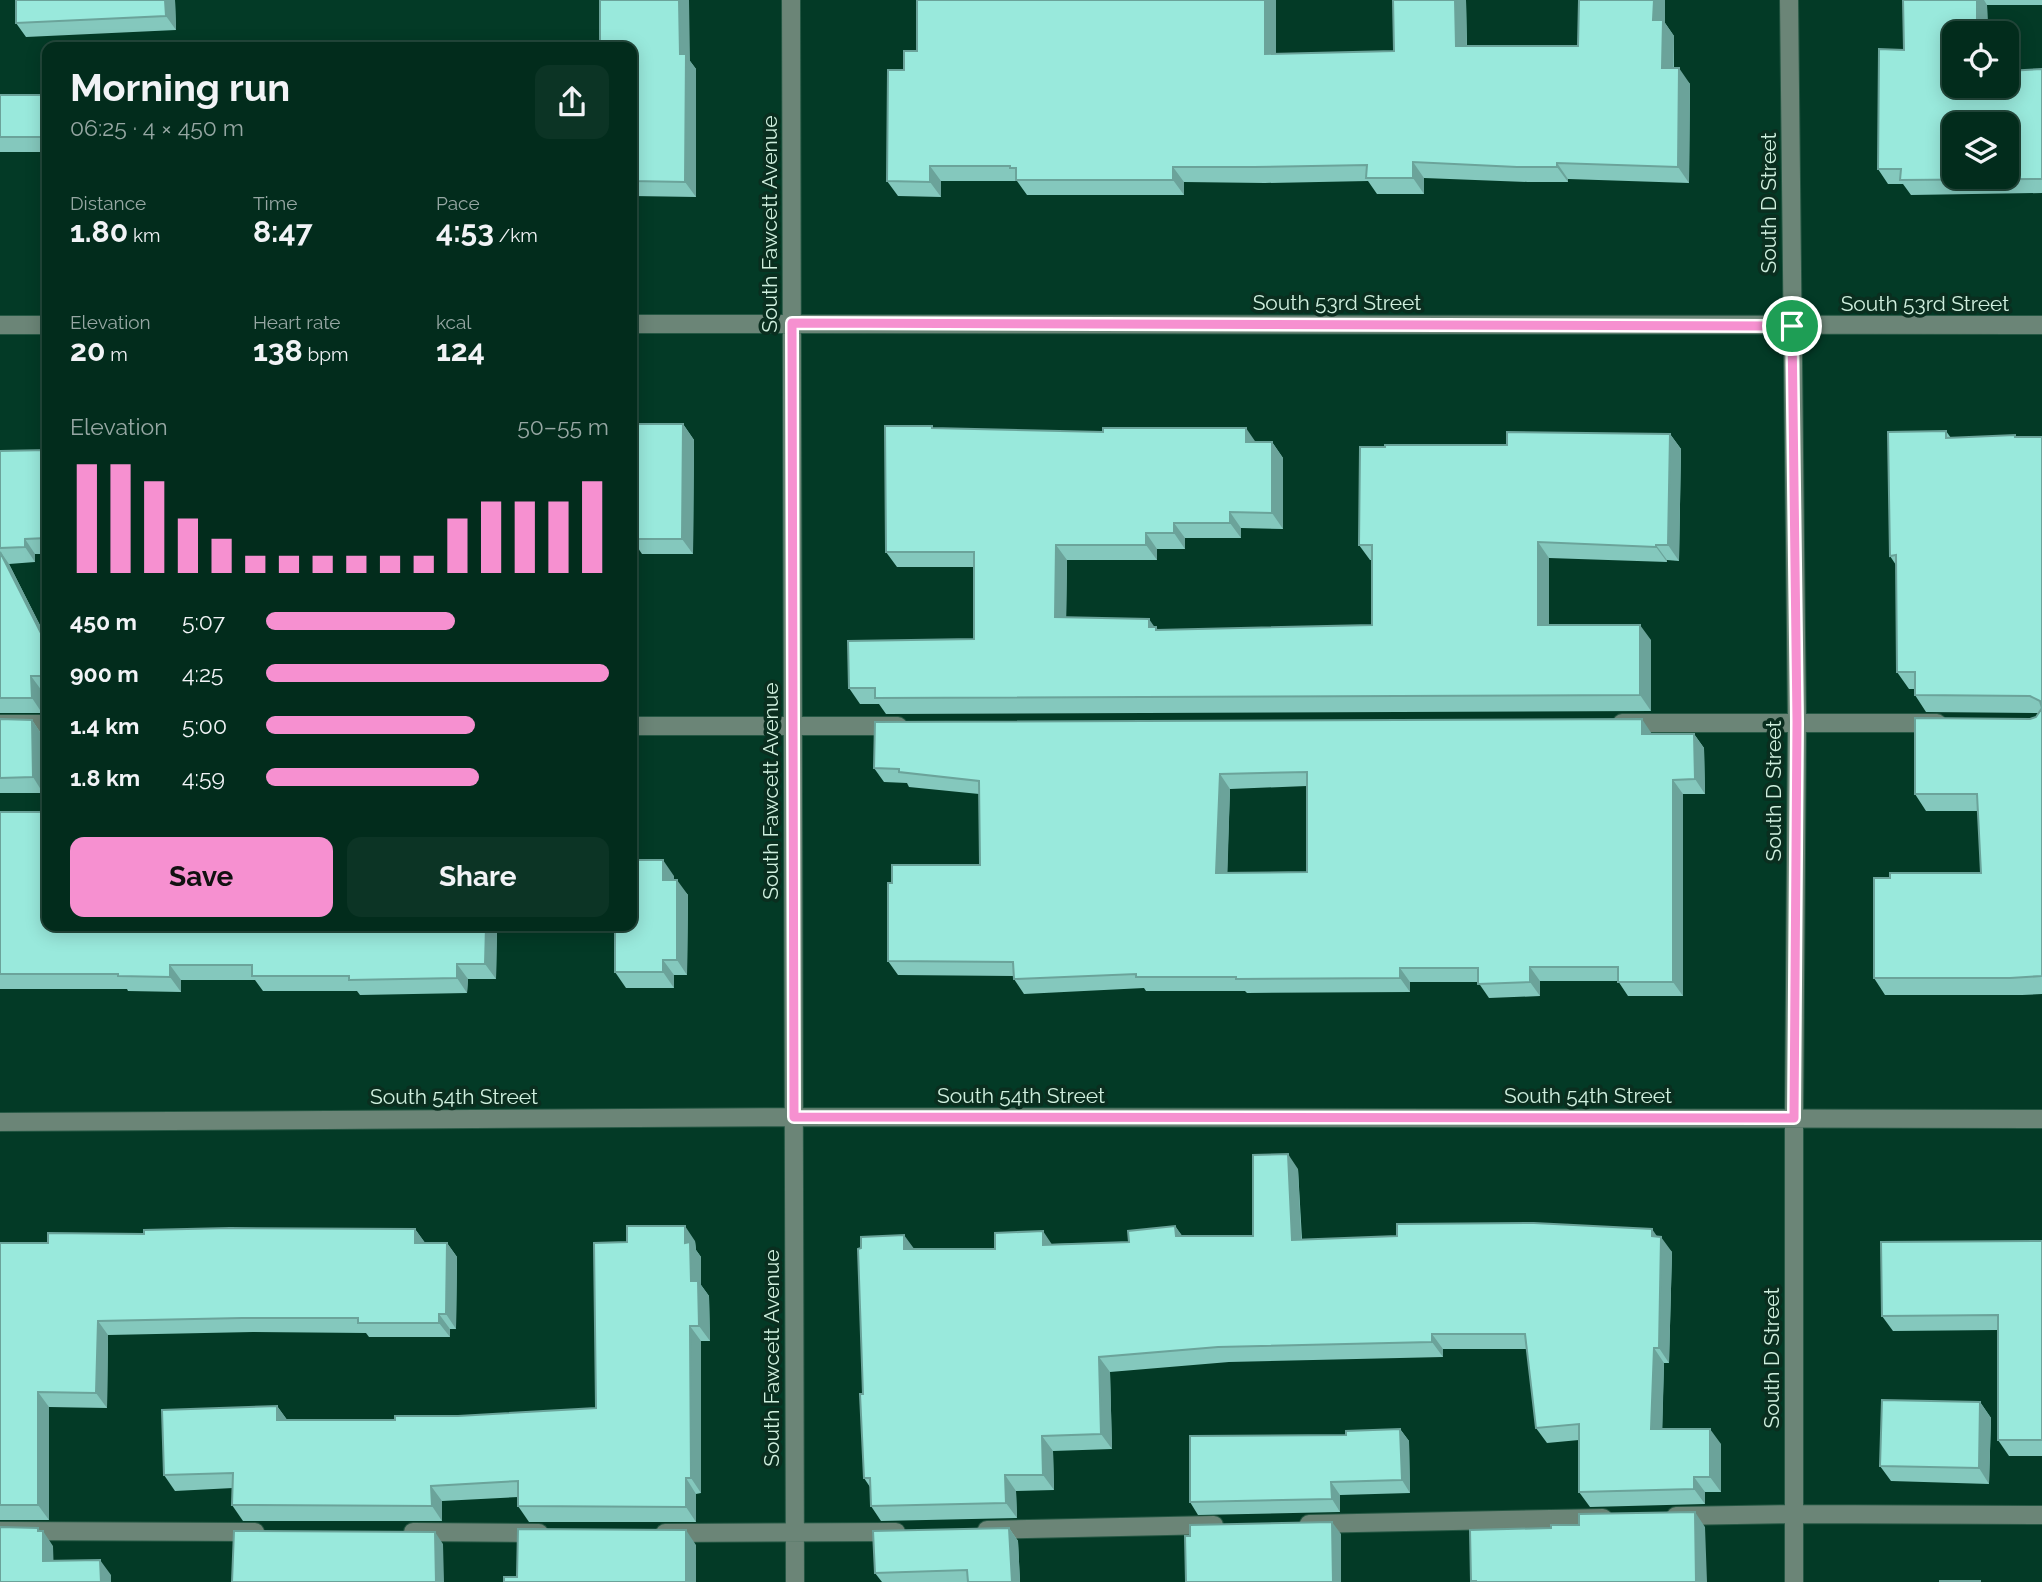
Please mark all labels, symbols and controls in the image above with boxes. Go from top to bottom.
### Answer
map controls [1942,21,2019,189]
button: locate [1942,21,2019,98]
text: Morning run [70,65,290,110]
button: share [535,65,609,139]
button: layers [1942,112,2019,189]
text: 06:25 · 4 × 450 m [70,114,244,141]
street label: South Fawcett Avenue [757,115,782,333]
street label: South D Street [1756,133,1781,273]
text: Distance [70,192,146,214]
text: Time [253,192,297,214]
text: Pace [436,192,480,214]
text: 1.80 [70,214,128,249]
text: 8:47 [253,214,313,249]
text: 4:53 [436,214,494,249]
text: km [128,224,161,246]
text: /km [494,224,538,246]
street label: South 53rd Street [1253,290,1421,315]
street label: South 53rd Street [1841,291,2009,316]
pin [1762,296,1822,356]
icon: arrive [1773,307,1811,345]
text: Elevation [70,311,151,333]
text: Heart rate [253,311,341,333]
text: kcal [436,311,472,333]
text: 20 [70,333,105,368]
text: 138 [253,333,303,368]
text: 124 [436,333,485,368]
text: m [105,343,128,365]
text: bpm [303,343,348,365]
text: Elevation [70,413,168,440]
text: 50–55 m [517,413,609,440]
text: 450 m [70,608,137,635]
text: 5:07 [182,608,225,635]
text: 900 m [70,660,139,687]
text: 4:25 [182,660,223,687]
street label: South Fawcett Avenue [758,682,783,900]
text: 1.4 km [70,712,139,739]
text: 5:00 [182,712,227,739]
street label: South D Street [1761,721,1786,861]
text: 1.8 km [70,764,140,791]
text: 4:59 [182,764,225,791]
button: Save [70,837,333,917]
button: Share [347,837,609,917]
street label: South 54th Street [937,1083,1105,1108]
street label: South 54th Street [1504,1083,1672,1108]
street label: South 54th Street [370,1084,538,1109]
street label: South Fawcett Avenue [759,1249,784,1467]
street label: South D Street [1759,1288,1784,1428]

